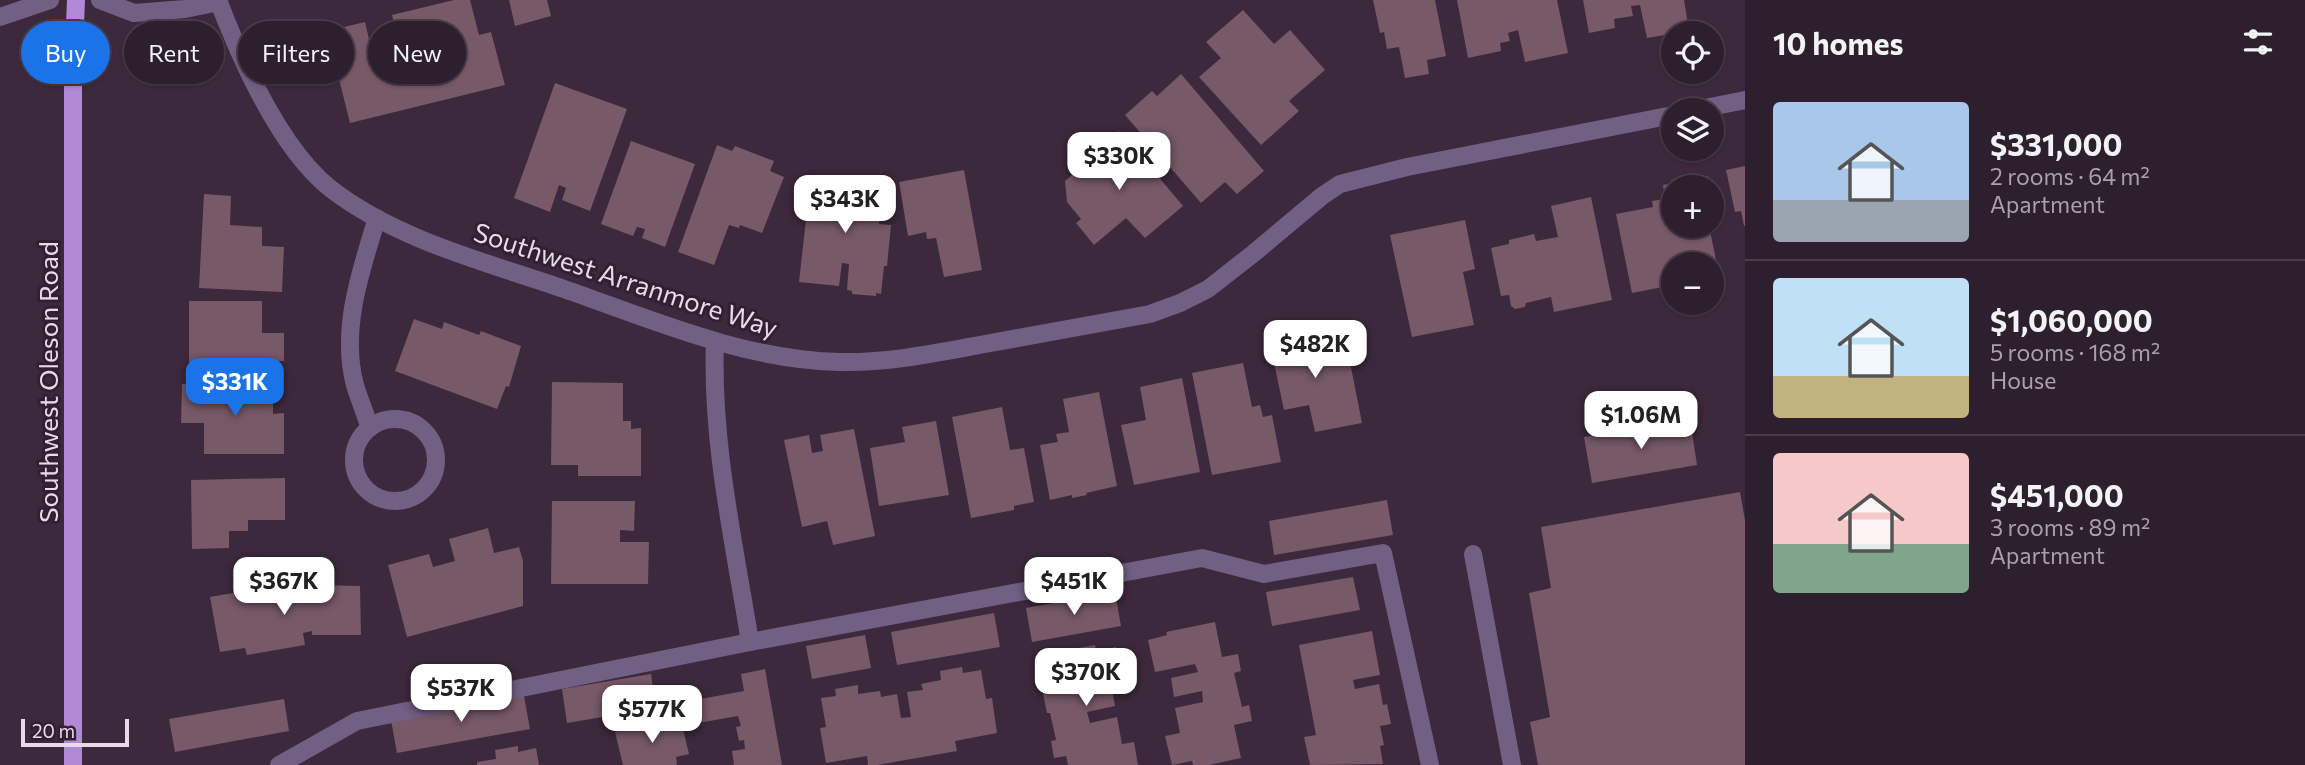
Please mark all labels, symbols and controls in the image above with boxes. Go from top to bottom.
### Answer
chip: Buy [21,21,110,84]
chip: Rent [124,21,224,84]
chip: Filters [238,21,354,84]
chip: New [368,21,466,84]
map controls [1661,21,1724,315]
button: locate [1661,21,1724,84]
icon: filters [2239,23,2277,61]
text: 10 homes [1773,24,1903,61]
button: layers [1661,98,1724,161]
text: $331,000 [1990,125,2122,162]
icon: home [1829,130,1913,214]
pin: $330K [1070,132,1168,192]
text: $330K [1083,141,1155,169]
text: 2 rooms · 64 m² [1990,162,2150,190]
button: + [1661,175,1724,238]
pin: $343K [796,176,894,235]
text: $343K [810,184,880,212]
text: Apartment [1990,190,2105,218]
street label: Southwest Arranmore Way [470,215,782,343]
street label: Southwest Oleson Road [32,241,63,523]
button: − [1661,252,1724,315]
text: $1,060,000 [1990,301,2153,338]
icon: home [1829,306,1913,390]
pin: $482K [1266,320,1364,380]
text: $482K [1280,329,1350,357]
text: 5 rooms · 168 m² [1990,338,2160,366]
pin: $331K [186,358,284,418]
text: House [1990,366,2056,394]
text: $331K [202,367,268,395]
pin: $1.06M [1584,392,1698,451]
text: $1.06M [1600,400,1682,428]
text: $451,000 [1990,476,2124,513]
icon: home [1829,481,1913,565]
text: 3 rooms · 89 m² [1990,513,2150,541]
text: Apartment [1990,541,2105,569]
pin: $367K [235,558,333,617]
pin: $451K [1025,558,1123,617]
text: $367K [249,566,319,594]
text: $451K [1040,566,1108,594]
pin: $370K [1037,648,1135,708]
text: $370K [1051,657,1121,685]
pin: $537K [412,664,510,724]
text: $537K [427,673,495,701]
pin: $577K [603,686,701,745]
text: $577K [618,694,686,722]
scale bar [21,716,130,748]
text: 20 m [32,719,75,742]

